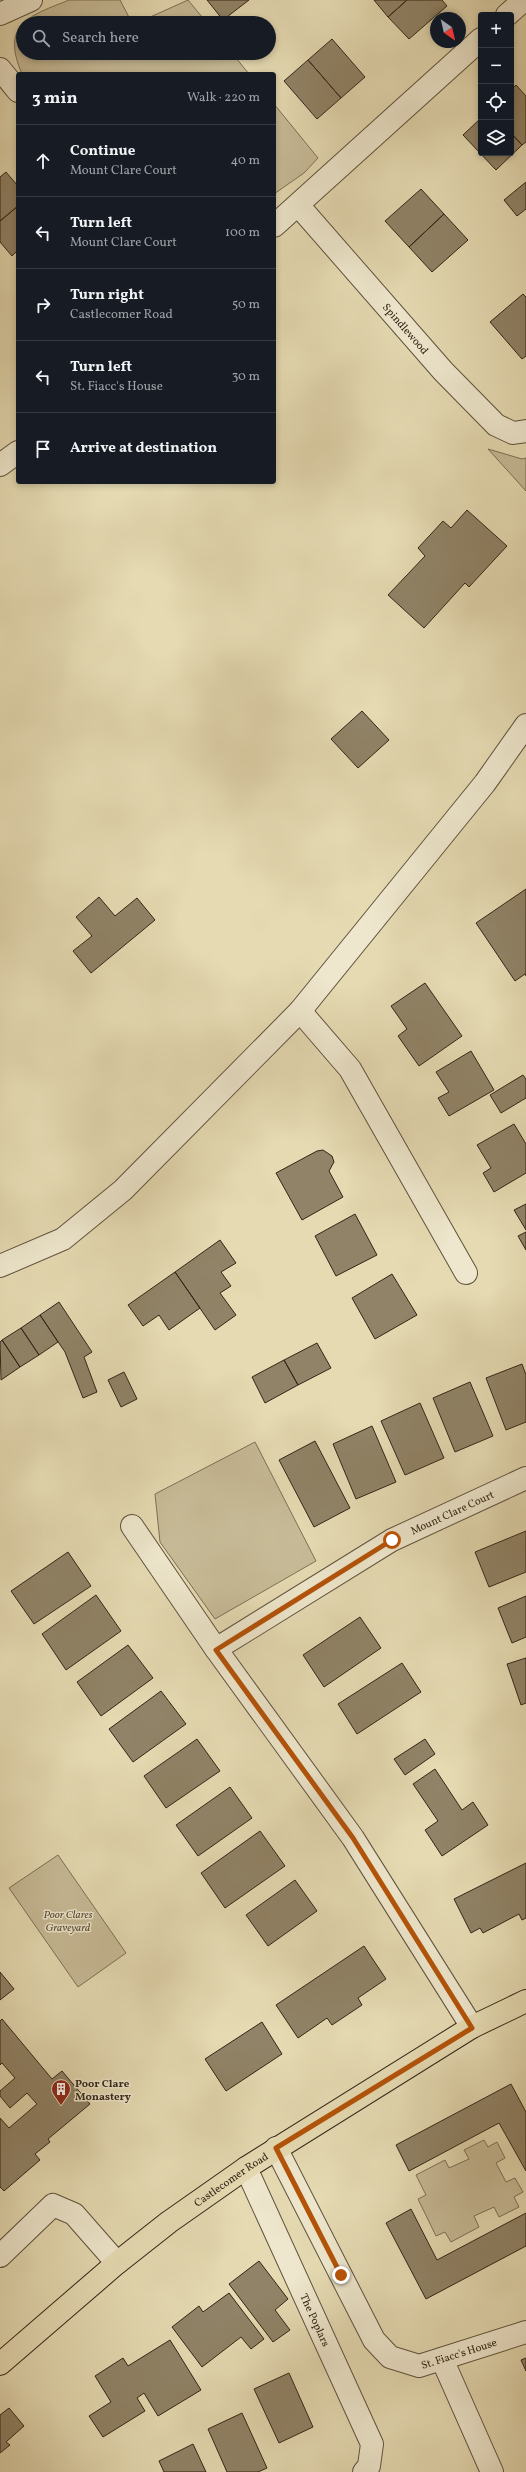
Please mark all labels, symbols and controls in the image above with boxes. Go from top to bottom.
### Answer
north arrow [430,12,466,48]
map controls [478,12,514,156]
button: + [478,12,514,48]
search box [16,16,276,60]
icon: search [30,27,52,49]
text: Search here [62,28,139,49]
button: − [478,48,514,84]
button: locate [478,84,514,120]
text: 3 min [32,87,78,110]
text: Walk · 220 m [187,89,260,107]
button: layers [478,120,514,156]
text: Continue [70,141,135,162]
icon: ahead [32,150,54,172]
text: 40 m [231,152,260,170]
text: Mount Clare Court [70,162,177,180]
text: Turn left [70,213,132,234]
icon: left [32,222,54,244]
text: 100 m [225,224,260,242]
text: Mount Clare Court [70,234,177,252]
text: Turn right [70,285,144,306]
icon: right [32,294,54,316]
text: 50 m [232,296,260,314]
street label: Spindlewood [378,301,431,358]
text: Castlecomer Road [70,306,173,324]
text: Turn left [70,357,132,378]
icon: left [32,366,54,388]
text: 30 m [232,368,260,386]
text: St. Fiacc's House [70,378,163,396]
icon: arrive [32,438,54,460]
text: Arrive at destination [70,438,217,459]
street label: Mount Clare Court [408,1488,497,1539]
route start [383,1531,401,1549]
park label: Poor Clares Graveyard [43,1908,93,1936]
place label: Poor Clare Monastery [75,2077,132,2105]
building icon: Poor Clare Monastery [50,2078,72,2106]
street label: Castlecomer Road [191,2150,272,2211]
route end [332,2266,350,2284]
street label: The Poplars [295,2292,333,2350]
street label: St. Fiacc's House [419,2336,499,2374]

